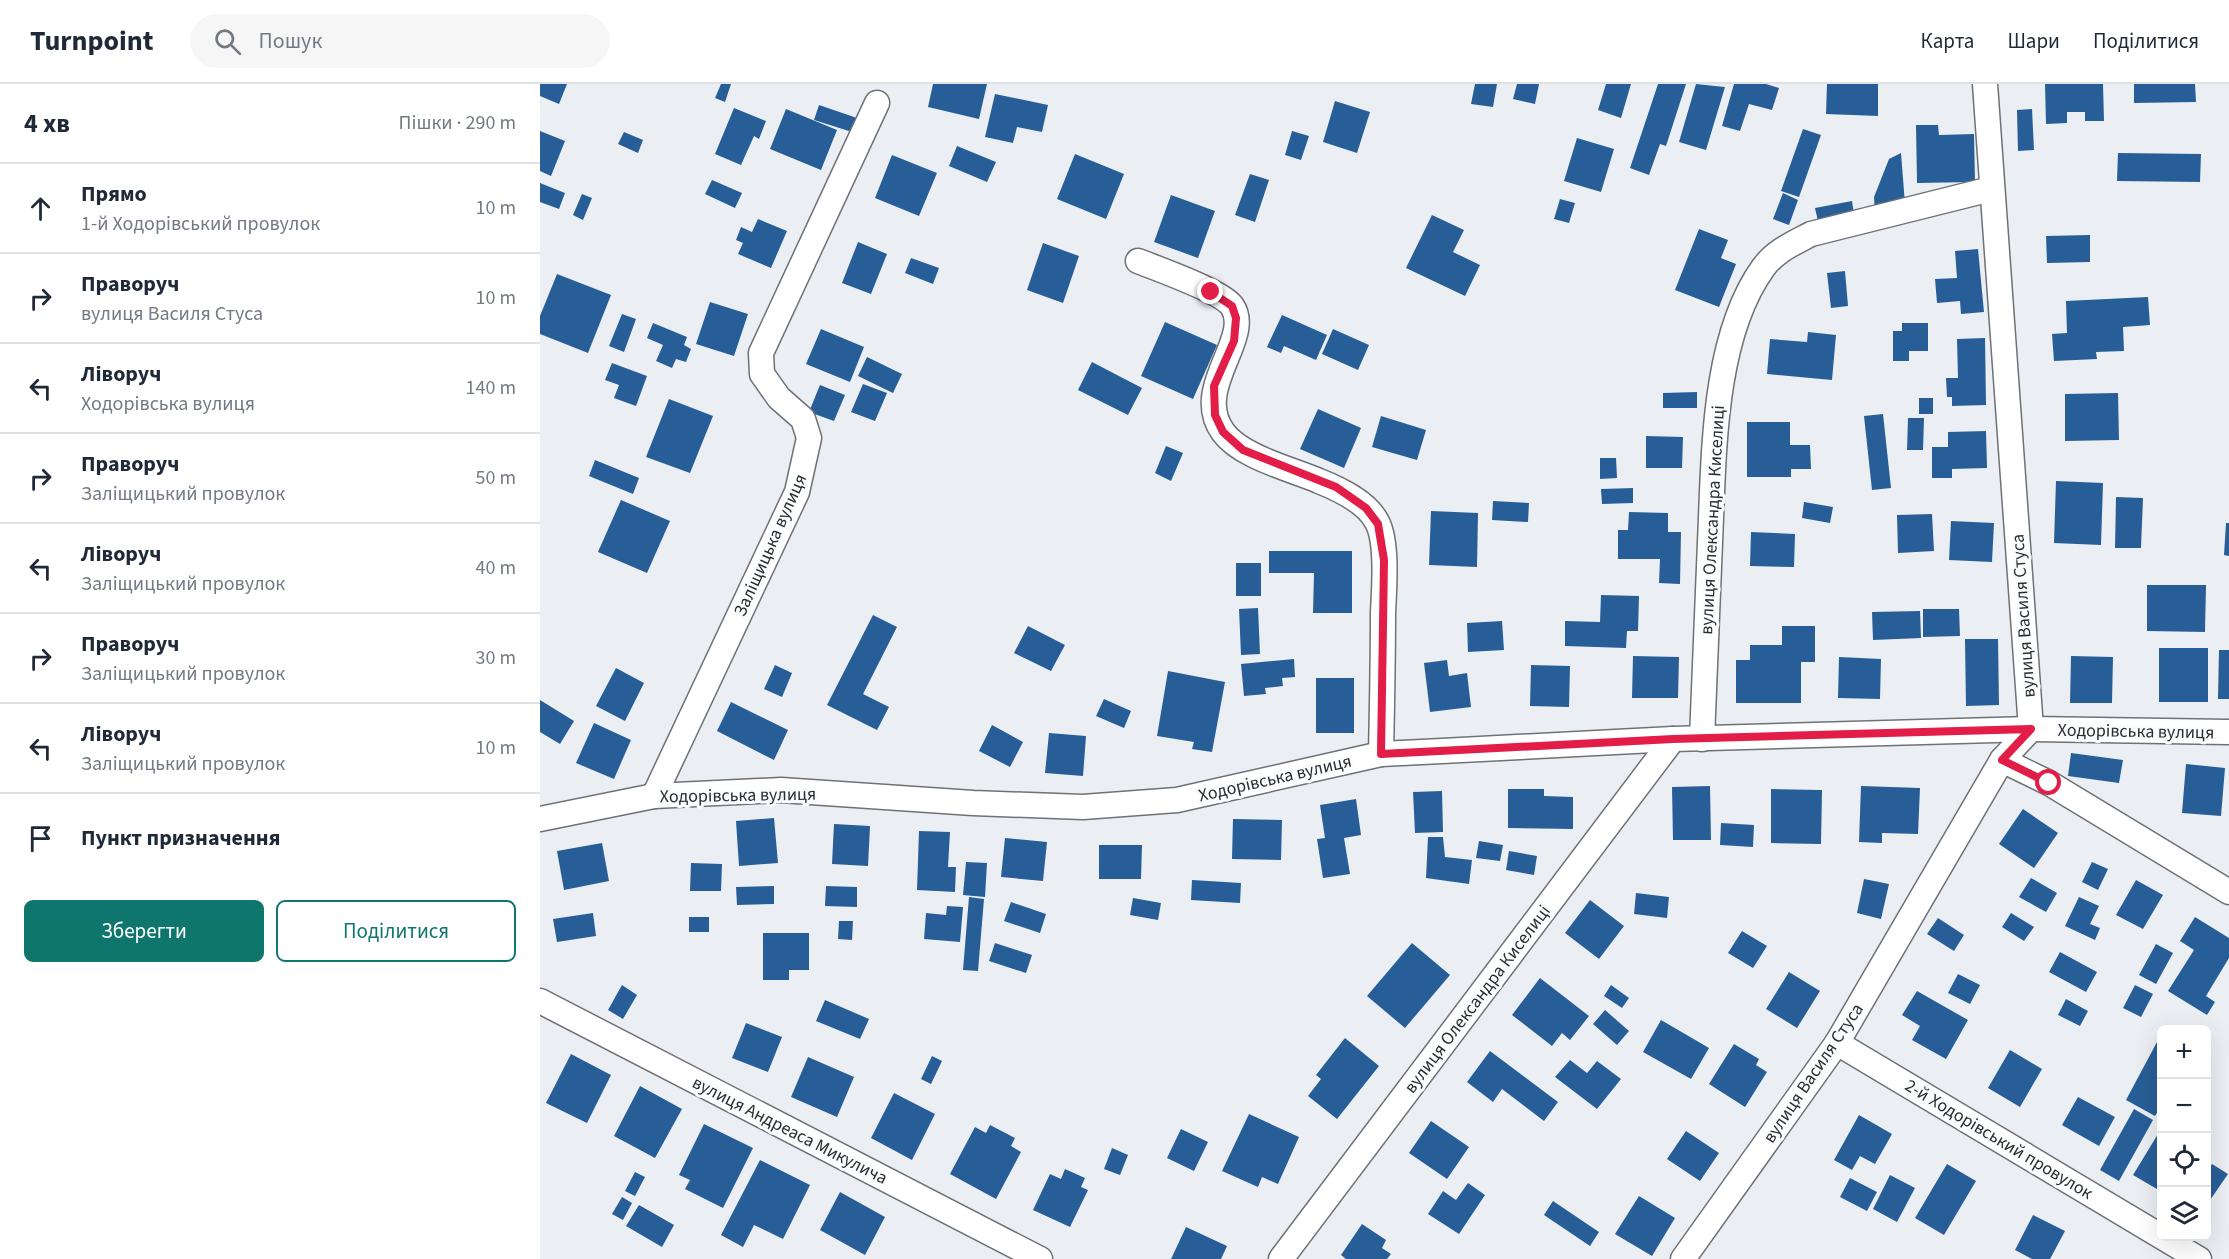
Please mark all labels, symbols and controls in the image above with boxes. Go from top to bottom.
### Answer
search box [190,14,610,68]
text: Turnpoint [30,21,154,61]
icon: search [211,25,244,58]
text: Пошук [259,25,322,57]
text: Карта [1921,26,1974,56]
text: Шари [2007,26,2060,56]
text: Поділитися [2093,26,2199,56]
text: 4 хв [24,105,70,142]
text: Пішки · 290 m [399,109,516,137]
text: Прямо [81,178,147,210]
icon: ahead [24,192,57,225]
text: 10 m [476,194,516,222]
text: 1-й Ходорівський провулок [81,210,320,238]
text: Праворуч [81,268,179,300]
route end [1197,278,1223,304]
icon: right [24,282,57,315]
text: 10 m [476,284,516,312]
text: вулиця Василя Стуса [81,300,263,328]
text: Ліворуч [81,358,161,390]
icon: left [24,372,57,405]
text: 140 m [466,374,516,402]
text: Ходорівська вулиця [81,390,255,418]
street label: вулиця Олександра Киселиці [1694,405,1731,635]
text: Праворуч [81,448,179,480]
icon: right [24,462,57,495]
text: 50 m [476,464,516,492]
street label: Заліщицька вулиця [728,470,813,620]
text: Заліщицький провулок [81,480,285,508]
street label: вулиця Василя Стуса [2005,533,2042,699]
text: Ліворуч [81,538,161,570]
icon: left [24,552,57,585]
text: 40 m [476,554,516,582]
text: Заліщицький провулок [81,570,285,598]
text: Праворуч [81,628,179,660]
icon: right [24,642,57,675]
text: 30 m [476,644,516,672]
text: Заліщицький провулок [81,660,285,688]
text: Ліворуч [81,718,161,750]
street label: Ходорівська вулиця [2057,718,2215,745]
icon: left [24,732,57,765]
text: 10 m [476,734,516,762]
street label: Ходорівська вулиця [1196,749,1354,808]
text: Заліщицький провулок [81,750,285,778]
route start [2035,769,2061,795]
street label: Ходорівська вулиця [659,782,817,809]
icon: arrive [24,822,57,855]
text: Пункт призначення [81,822,281,854]
button: Зберегти [24,900,264,962]
button: Поділитися [276,900,516,962]
street label: вулиця Олександра Киселиці [1398,900,1557,1099]
street label: вулиця Василя Стуса [1757,998,1870,1148]
map controls [2157,1025,2211,1241]
button: + [2157,1025,2211,1079]
street label: вулиця Андреаса Микулича [688,1070,892,1191]
street label: 2-й Ходорівський провулок [1900,1073,2098,1206]
button: − [2157,1079,2211,1133]
button: locate [2157,1133,2211,1187]
button: layers [2157,1187,2211,1241]

